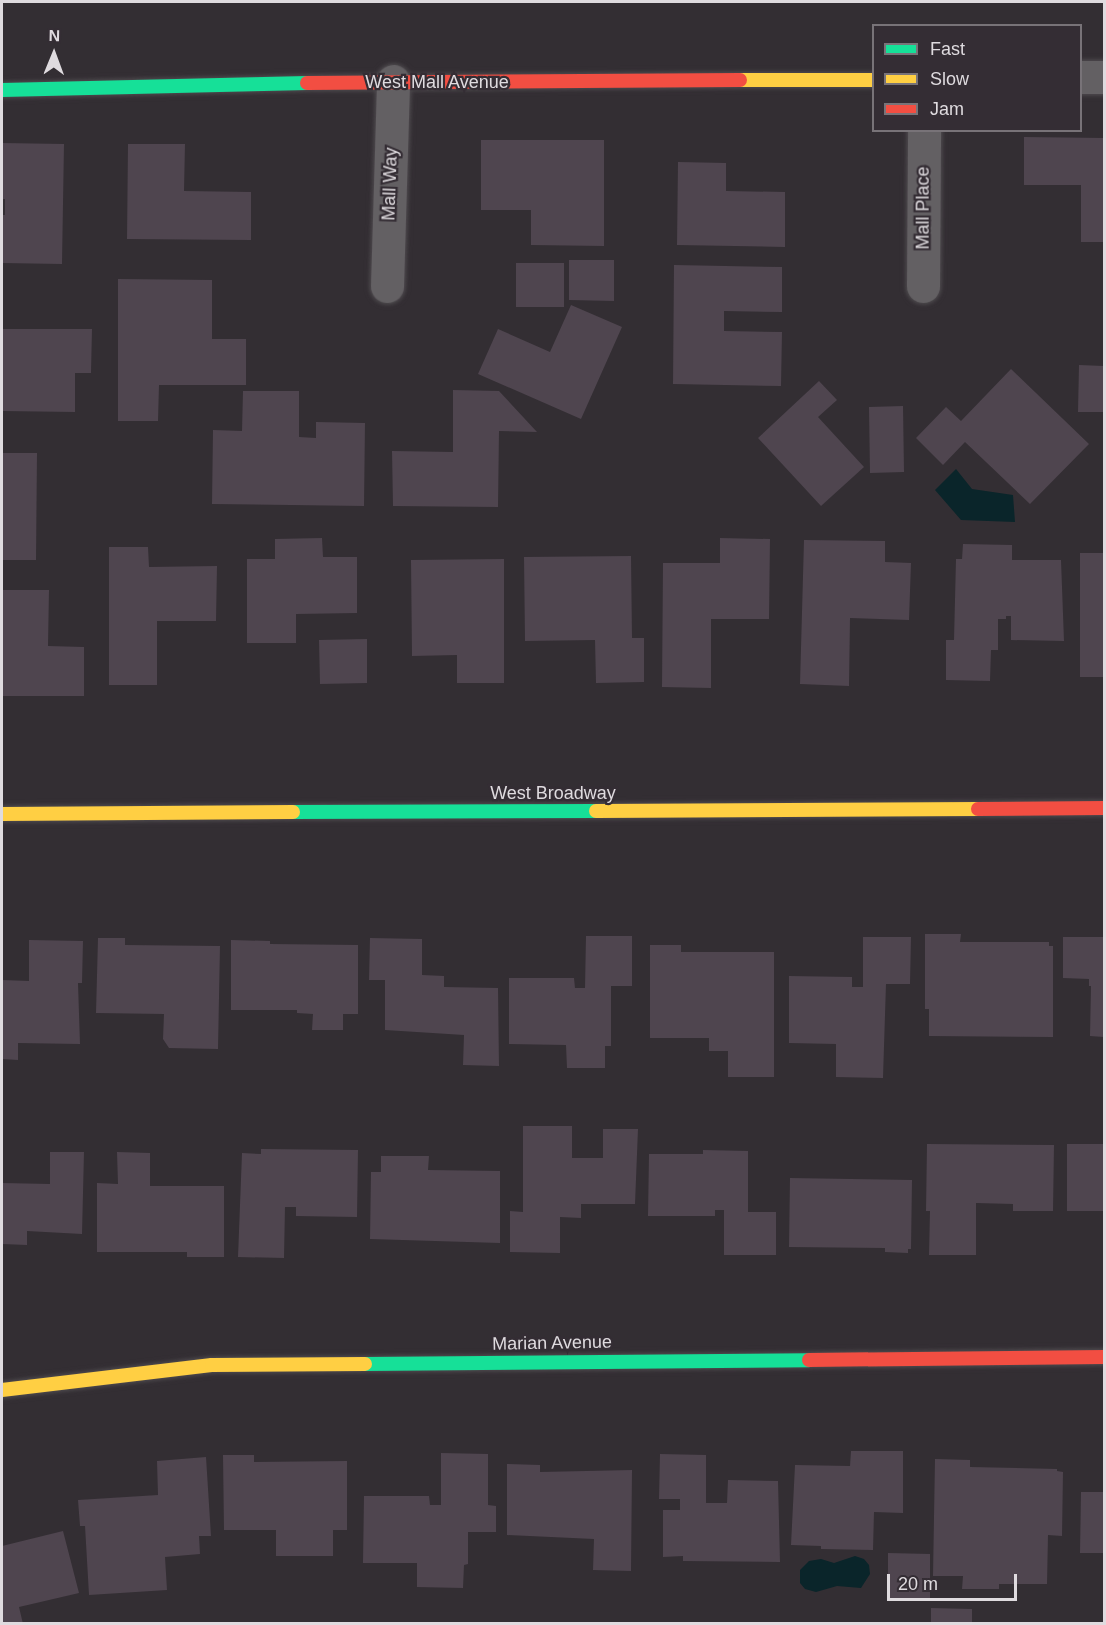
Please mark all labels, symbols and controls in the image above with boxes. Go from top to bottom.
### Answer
north arrow [24,24,84,84]
legend [872,24,1082,132]
text: N [48,27,60,44]
text: Fast [930,39,965,59]
text: Slow [930,69,969,89]
street label: West Mall Avenue [365,71,509,93]
text: Jam [930,99,964,119]
street label: Mall Way [378,147,402,221]
street label: Mall Place [912,166,934,250]
street label: West Broadway [490,782,616,804]
street label: Marian Avenue [491,1331,613,1355]
scale bar [890,1562,1020,1600]
text: 20 m [898,1574,938,1594]

